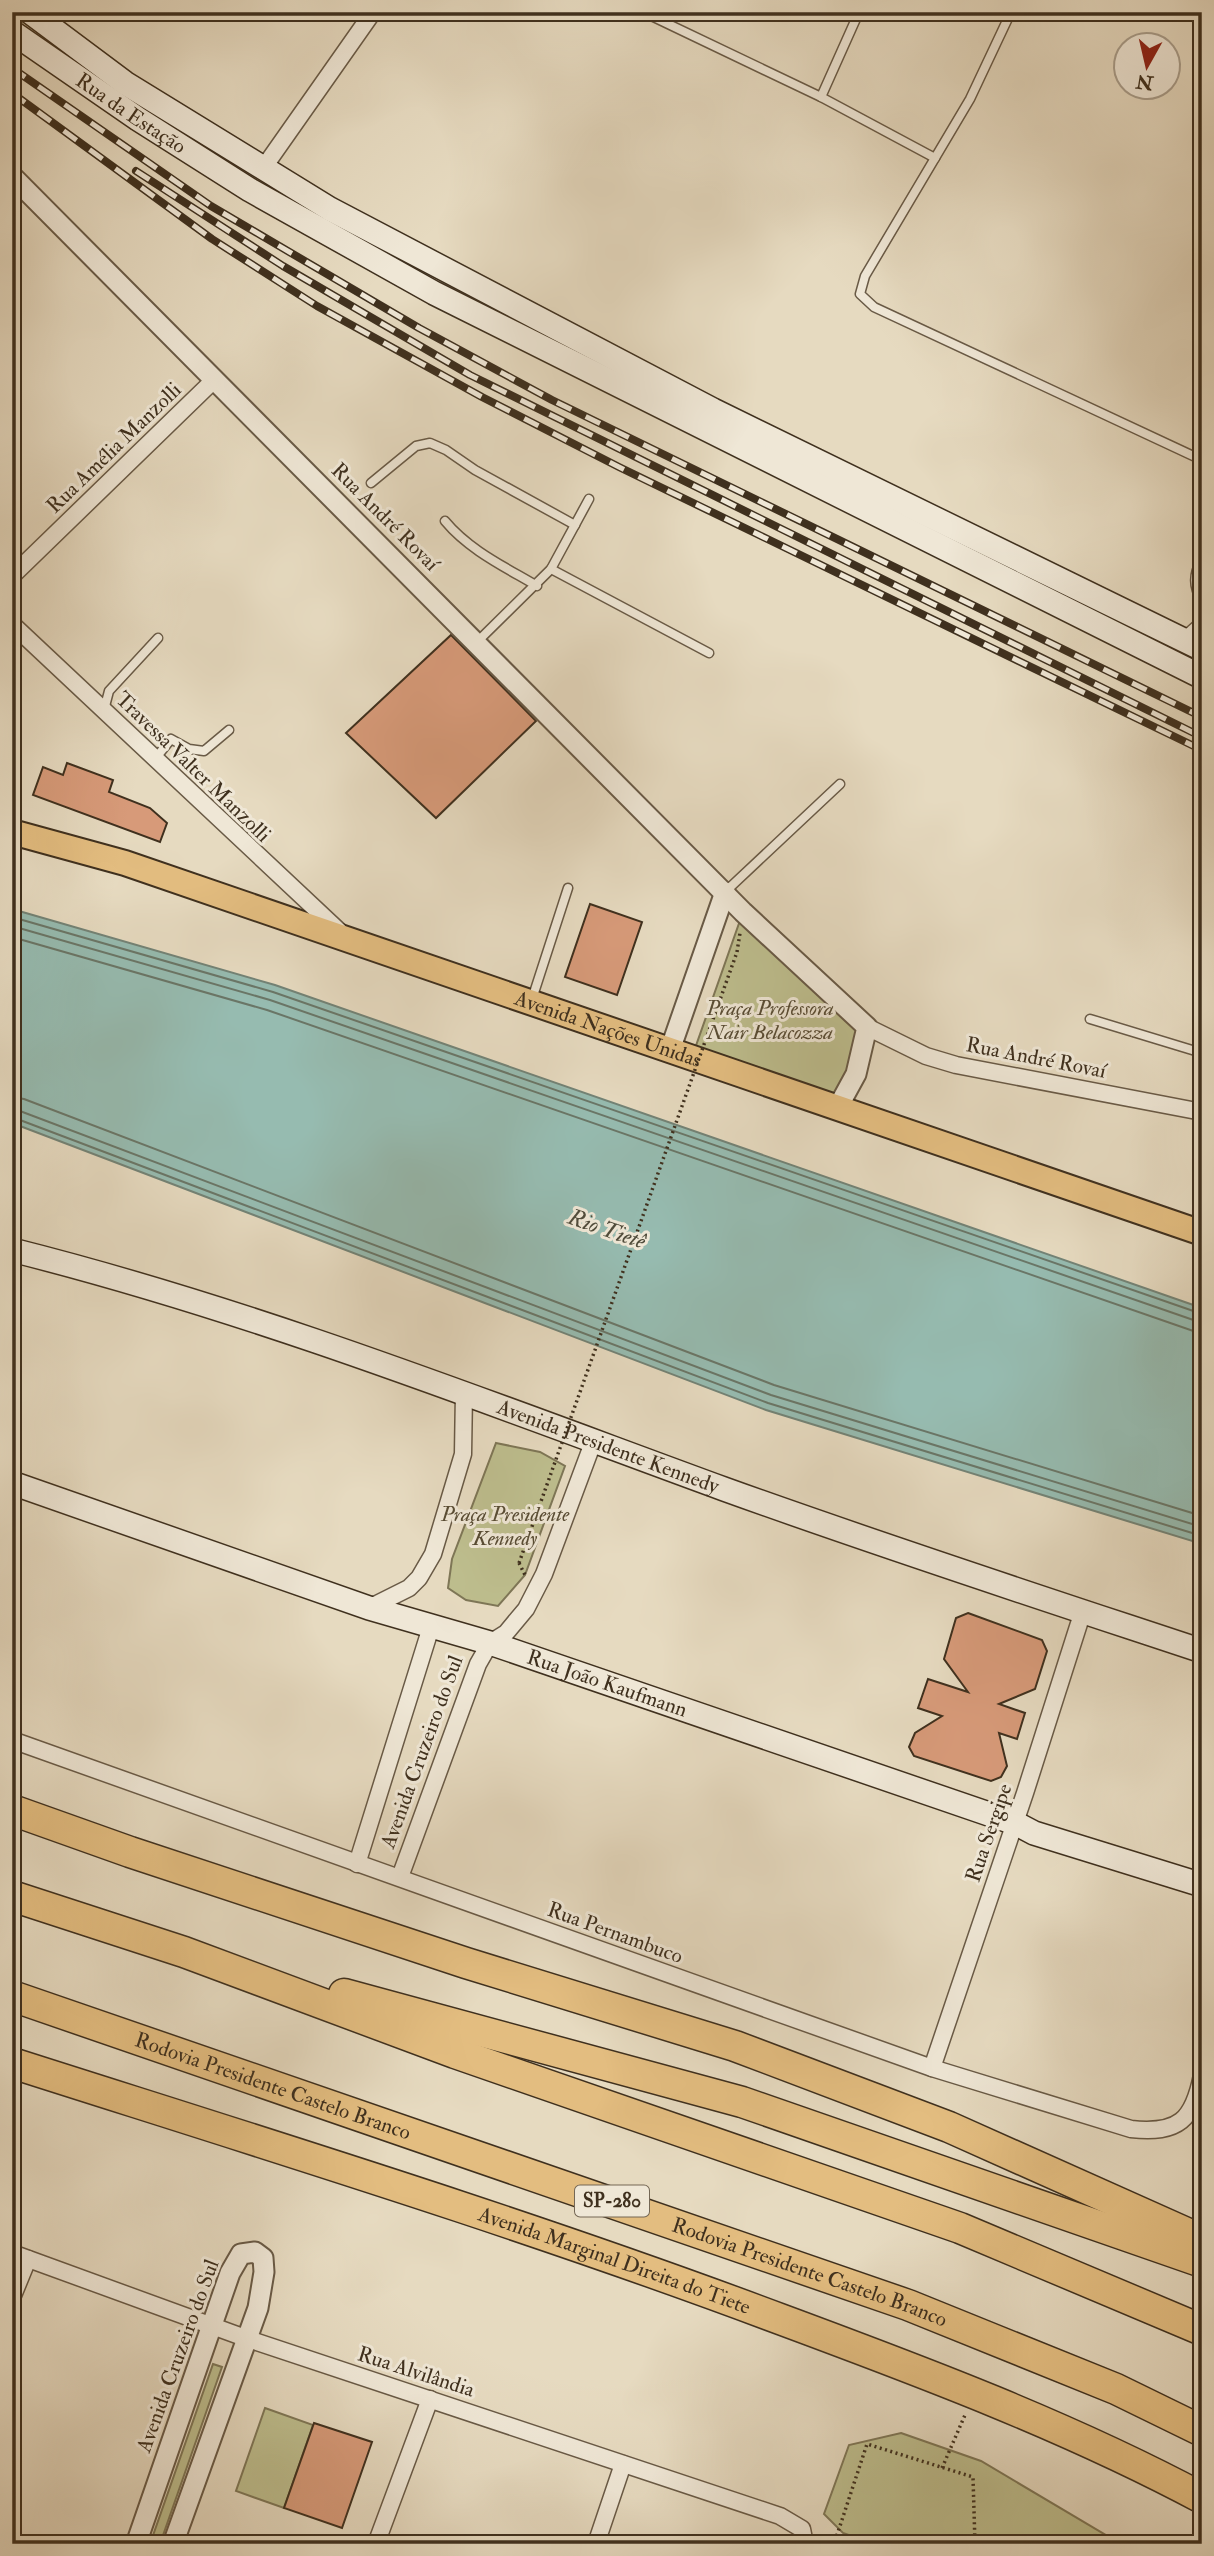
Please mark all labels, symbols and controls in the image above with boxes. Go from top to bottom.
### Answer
north arrow [1112,32,1182,102]
street label: Rua da Estação [70,67,191,160]
text: N [1134,69,1156,95]
street label: Rua Amélia Manzolli [41,376,187,519]
street label: Rua André Rovaí [325,457,446,578]
street label: Travessa Valter Manzolli [110,686,277,848]
street label: Avenida Nações Unidas [510,984,705,1074]
park label: Praça Professora Nair Belacozza [705,995,834,1046]
street label: Rua André Rovaí [964,1031,1110,1085]
water label: Rio Tietê [564,1202,651,1256]
street label: Avenida Presidente Kennedy [493,1393,724,1500]
park label: Praça Presidente Kennedy [440,1501,570,1552]
street label: Rua João Kaufmann [523,1643,691,1723]
street label: Avenida Cruzeiro do Sul [374,1651,470,1853]
street label: Rua Sergipe [960,1780,1018,1886]
street label: Rua Pernambuco [544,1896,686,1970]
street label: Rodovia Presidente Castelo Branco [131,2026,414,2146]
road number: SP-280 [575,2186,649,2216]
street label: Avenida Marginal Direita do Tiete [474,2200,755,2320]
street label: Rodovia Presidente Castelo Branco [668,2211,951,2333]
street label: Avenida Cruzeiro do Sul [130,2255,226,2457]
street label: Rua Alvilândia [354,2340,478,2404]

